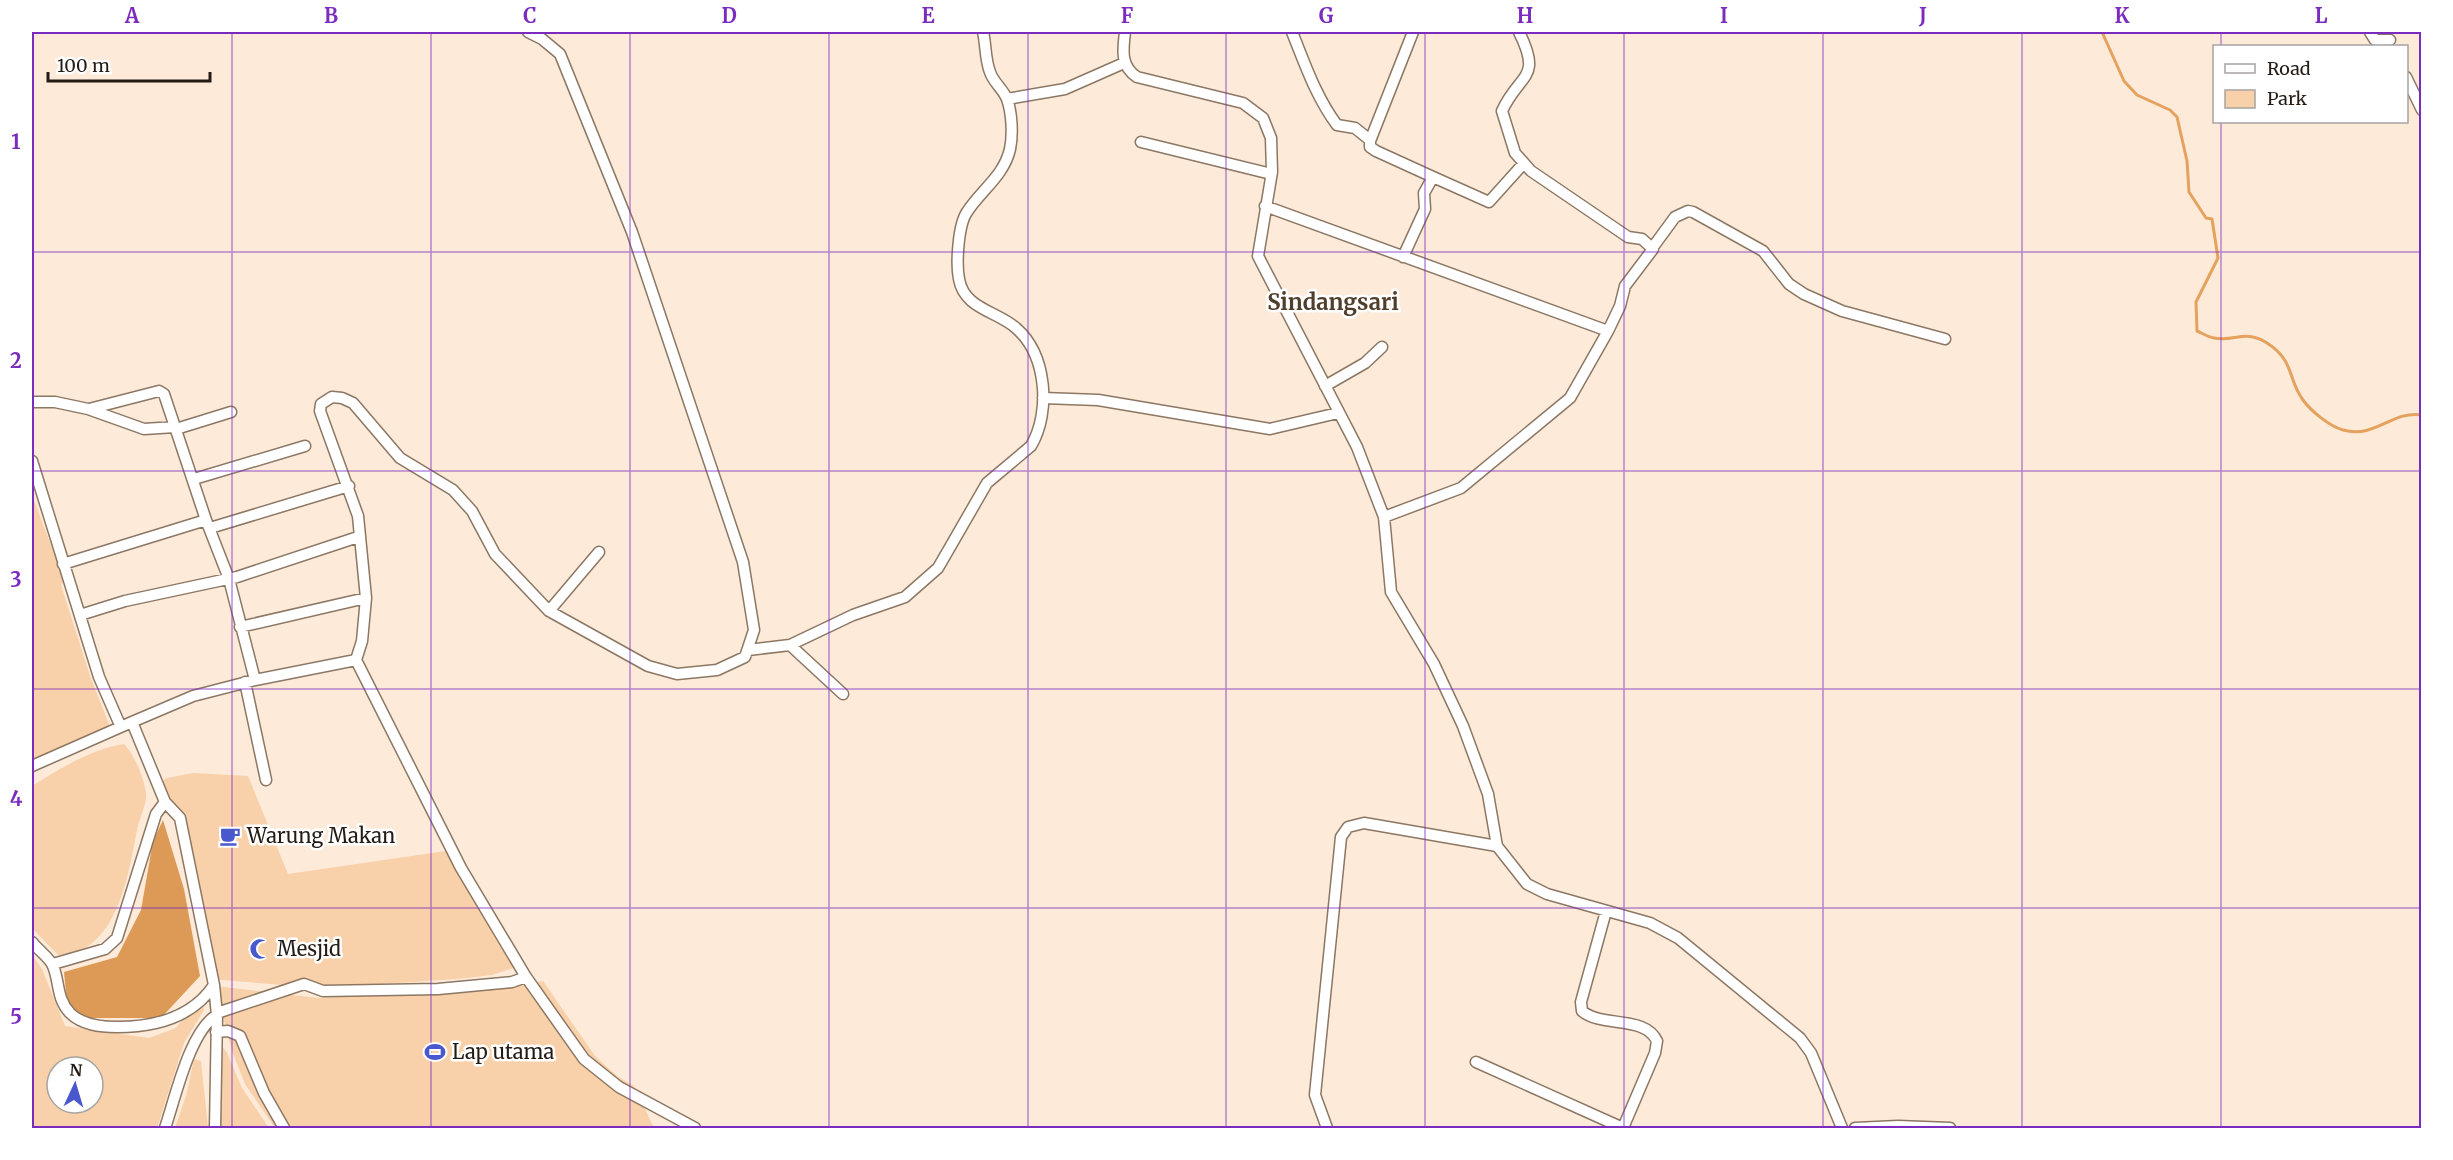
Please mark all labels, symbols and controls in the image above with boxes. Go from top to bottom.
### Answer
text: A [124,3,140,28]
text: B [324,3,338,28]
text: C [523,3,537,28]
text: D [721,3,737,28]
text: E [921,3,935,28]
text: F [1121,3,1134,28]
text: G [1319,3,1334,28]
text: H [1517,3,1533,28]
text: I [1720,3,1728,28]
text: J [1918,3,1927,28]
text: K [2115,3,2130,28]
text: L [2315,3,2328,28]
scale bar [48,45,210,83]
legend [2213,45,2408,123]
text: 100 m [57,54,110,77]
text: Road [2267,57,2311,80]
text: Park [2267,87,2308,110]
text: 1 [11,129,21,154]
district label: Sindangsari [1267,288,1399,316]
text: 2 [10,348,22,373]
text: 3 [10,567,22,592]
text: 4 [10,786,23,811]
place label: Warung Makan [246,823,395,848]
cafe icon: Warung Makan [218,824,242,848]
place label: Mesjid [277,936,341,961]
mosque icon: Mesjid [248,937,272,961]
text: 5 [10,1004,22,1029]
place label: Lap utama [452,1039,554,1064]
sports icon: Lap utama [423,1040,447,1064]
north arrow [45,1055,105,1115]
text: N [69,1060,83,1080]

